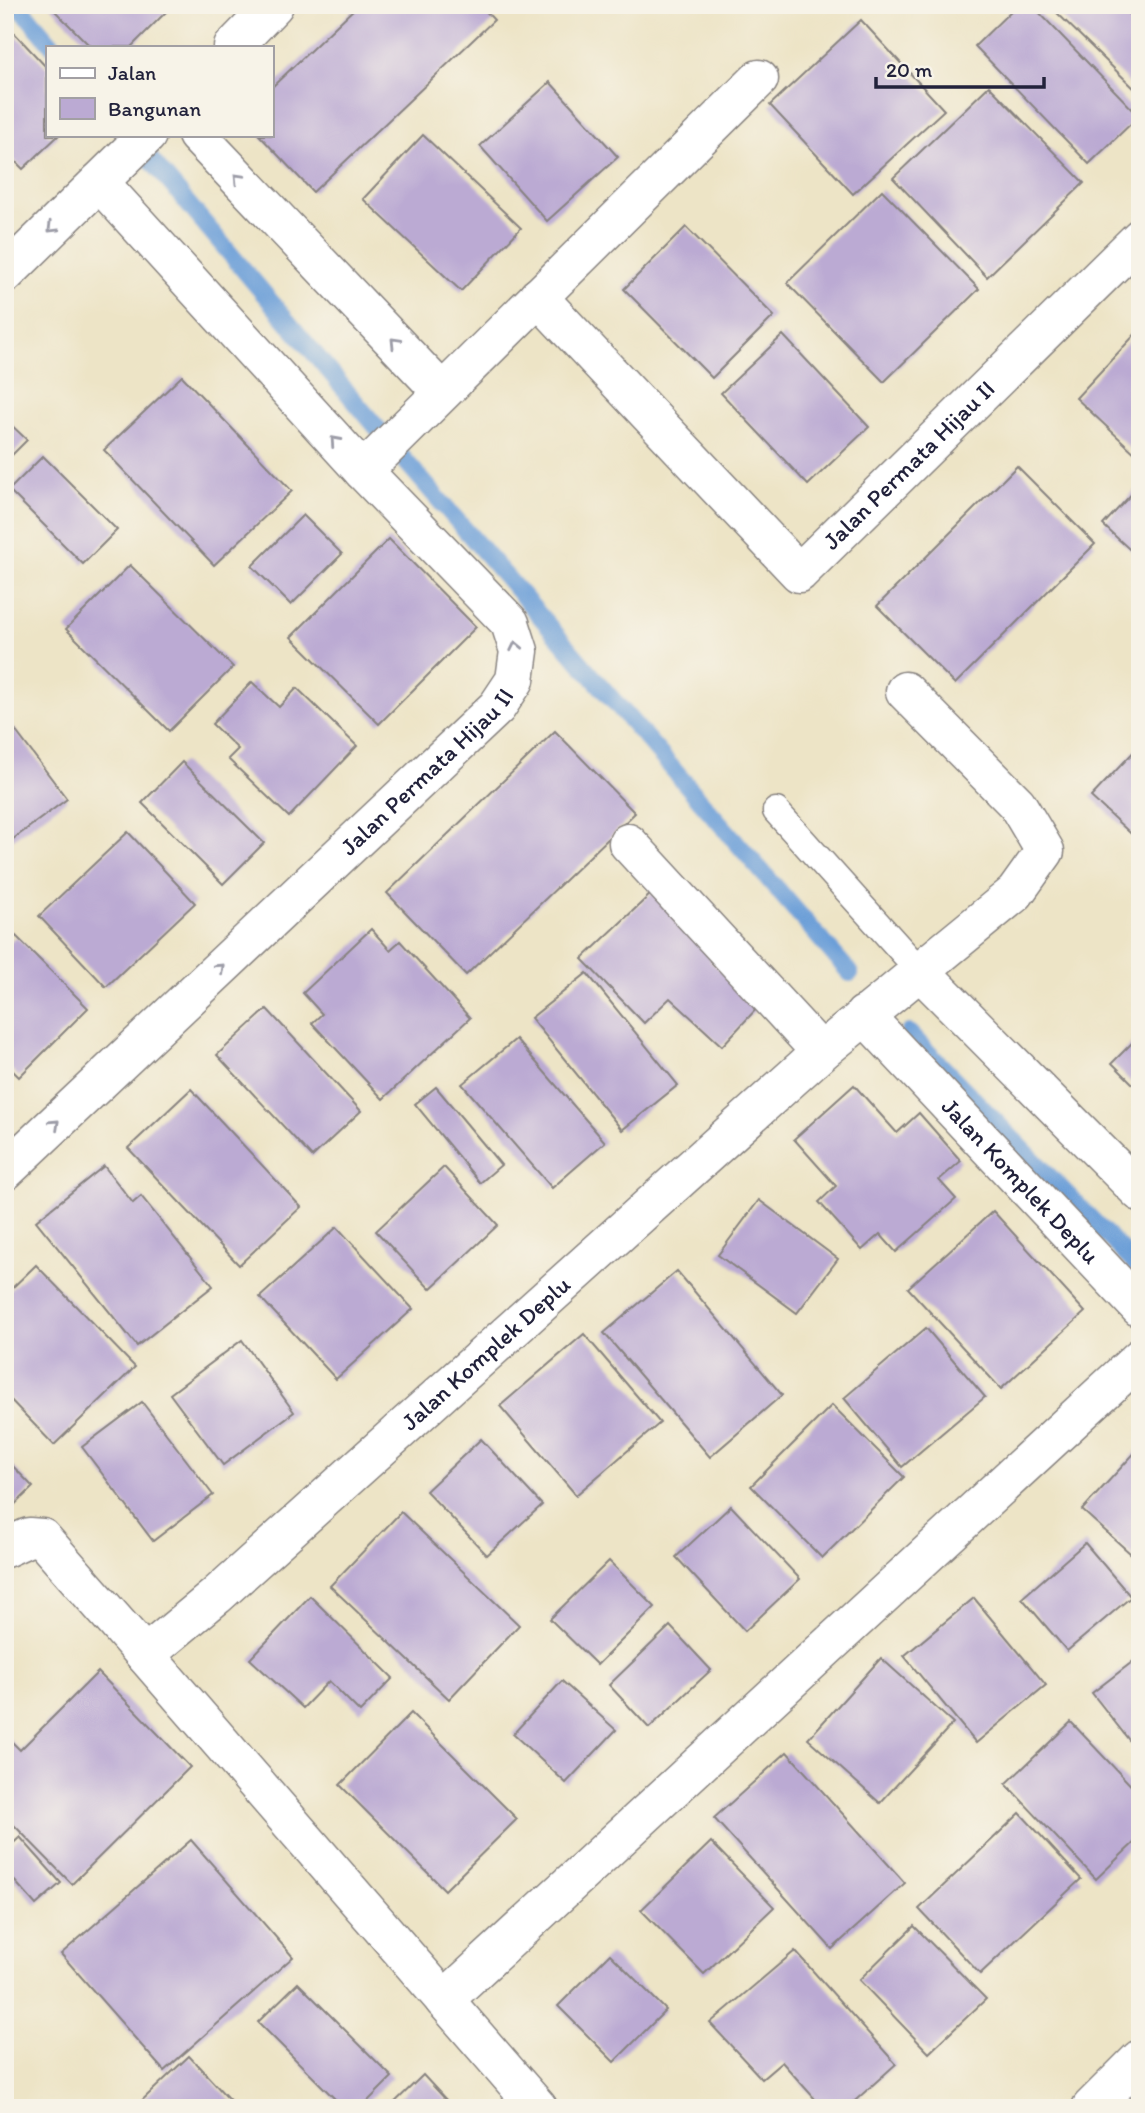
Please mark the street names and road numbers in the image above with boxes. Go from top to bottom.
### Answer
street label: Jalan Permata Hijau II [817,374,1001,555]
street label: Jalan Permata Hijau II [334,683,519,861]
street label: Jalan Komplek Deplu [936,1092,1106,1270]
street label: Jalan Komplek Deplu [395,1270,576,1436]

